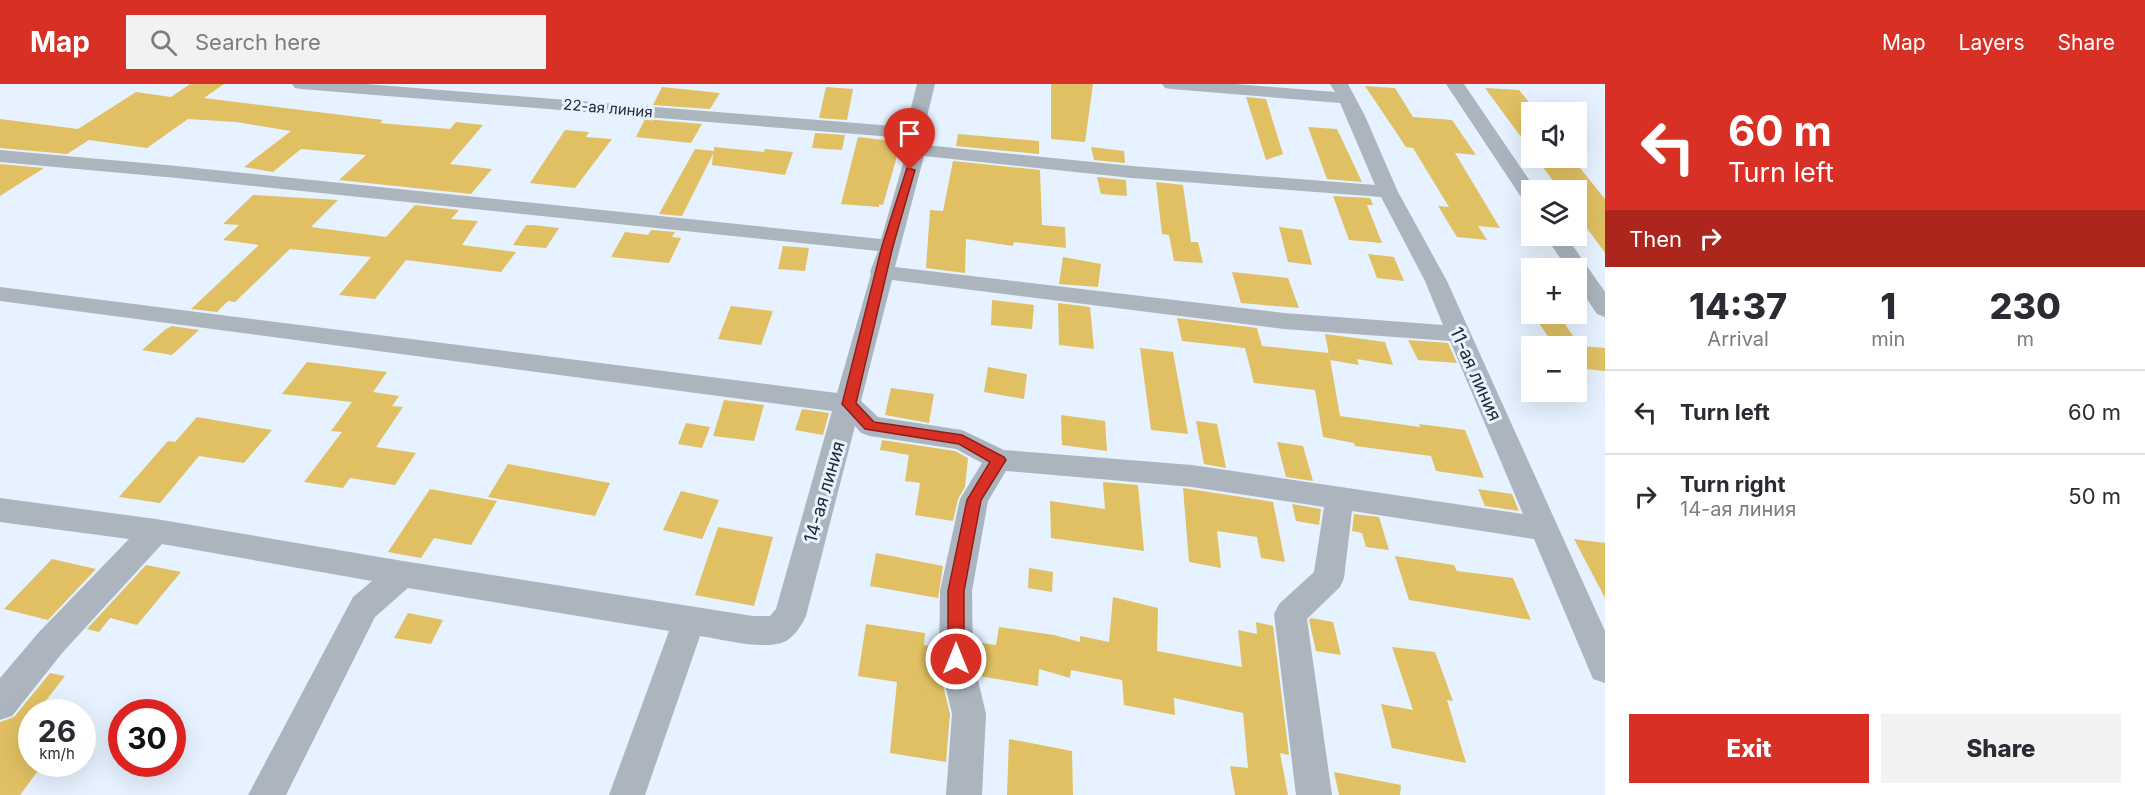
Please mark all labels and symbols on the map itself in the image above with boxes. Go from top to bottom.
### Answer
street label: 22-ая линия [562,95,654,121]
pin [884,108,935,170]
street label: 11-ая линия [1446,324,1506,424]
street label: 14-ая линия [799,439,849,545]
position arrow [924,627,988,691]
speed limit sign: 30 [108,699,186,777]

